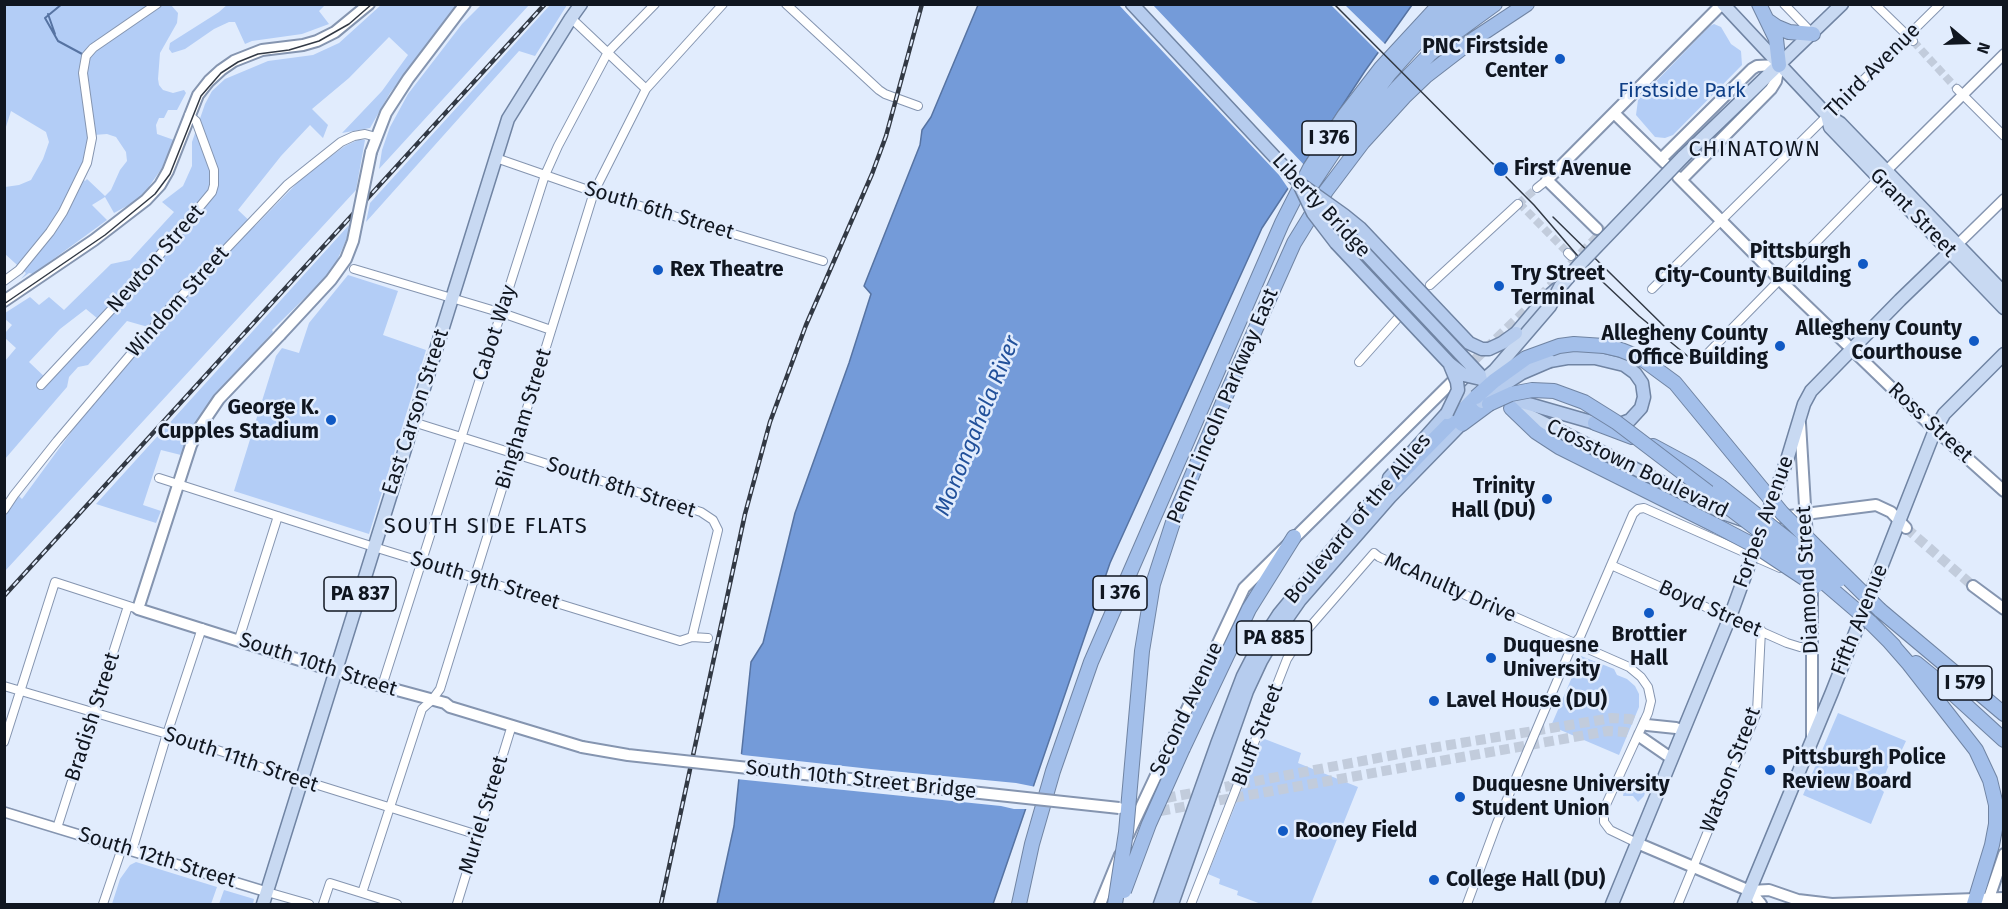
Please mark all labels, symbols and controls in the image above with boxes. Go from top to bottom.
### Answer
north arrow [1936,12,1996,72]
street label: Third Avenue [1820,18,1926,124]
place label: PNC Firstside Center [1422,34,1548,84]
text: N [1973,40,1994,56]
marker: PNC Firstside Center [1553,52,1567,66]
park label: Firstside Park [1618,78,1746,104]
road number: I 376 [1302,121,1356,155]
district label: CHINATOWN [1689,137,1821,163]
street label: Liberty Bridge [1266,149,1376,263]
place label: First Avenue [1514,156,1631,182]
marker: First Avenue [1492,160,1510,178]
street label: Grant Street [1864,163,1962,263]
street label: South 6th Street [581,176,737,246]
street label: Newton Street [102,200,210,318]
place label: Pittsburgh City-County Building [1655,239,1851,289]
street label: Windom Street [121,241,235,363]
place label: Rex Theatre [670,257,784,283]
marker: Pittsburgh City-County Building [1856,257,1870,271]
place label: Try Street Terminal [1511,261,1605,311]
marker: Rex Theatre [651,263,665,277]
marker: Try Street Terminal [1492,279,1506,293]
street label: Cabot Way [468,282,522,384]
street label: Penn-Lincoln Parkway East [1162,284,1284,528]
place label: Allegheny County Courthouse [1796,316,1962,366]
place label: Allegheny County Office Building [1602,321,1768,371]
street label: East Carson Street [377,326,455,498]
water label: Monongahela River [930,332,1026,520]
marker: Allegheny County Courthouse [1967,334,1981,348]
marker: Allegheny County Office Building [1773,339,1787,353]
street label: Bingham Street [491,345,557,493]
street label: Ross Street [1882,377,1978,469]
place label: George K. Cupples Stadium [158,395,319,445]
marker: George K. Cupples Stadium [324,413,338,427]
street label: Crosstown Boulevard [1542,414,1732,524]
street label: Boulevard of the Allies [1279,429,1437,609]
street label: South 8th Street [543,452,699,524]
street label: Forbes Avenue [1728,452,1800,592]
place label: Trinity Hall (DU) [1451,474,1535,524]
marker: Trinity Hall (DU) [1540,492,1554,506]
street label: Diamond Street [1792,505,1824,655]
district label: SOUTH SIDE FLATS [384,514,588,540]
street label: South 9th Street [407,546,563,616]
street label: McAnulty Drive [1380,548,1520,628]
street label: Fifth Avenue [1826,561,1894,679]
street label: Boyd Street [1654,575,1766,643]
road number: I 376 [1093,576,1147,610]
road number: PA 837 [324,577,396,611]
marker: Brottier Hall [1642,606,1656,620]
road number: PA 885 [1236,621,1312,655]
place label: Brottier Hall [1611,622,1687,672]
street label: South 10th Street [236,628,400,702]
place label: Duquesne University [1503,633,1600,683]
street label: Second Avenue [1145,638,1229,780]
street label: Bradish Street [60,649,126,785]
marker: Duquesne University [1484,651,1498,665]
road number: I 579 [1938,666,1992,700]
street label: Bluff Street [1227,680,1289,790]
place label: Lavel House (DU) [1446,688,1607,714]
marker: Lavel House (DU) [1427,694,1441,708]
street label: Watson Street [1695,704,1767,836]
street label: South 11th Street [160,722,322,798]
place label: Pittsburgh Police Review Board [1782,745,1946,795]
street label: Muriel Street [454,753,514,877]
street label: South 10th Street Bridge [745,755,977,805]
marker: Pittsburgh Police Review Board [1763,763,1777,777]
place label: Duquesne University Student Union [1472,772,1670,822]
marker: Duquesne University Student Union [1453,790,1467,804]
place label: Rooney Field [1295,818,1417,844]
street label: South 12th Street [75,822,239,894]
marker: Rooney Field [1276,824,1290,838]
place label: College Hall (DU) [1446,867,1605,893]
marker: College Hall (DU) [1427,873,1441,887]

